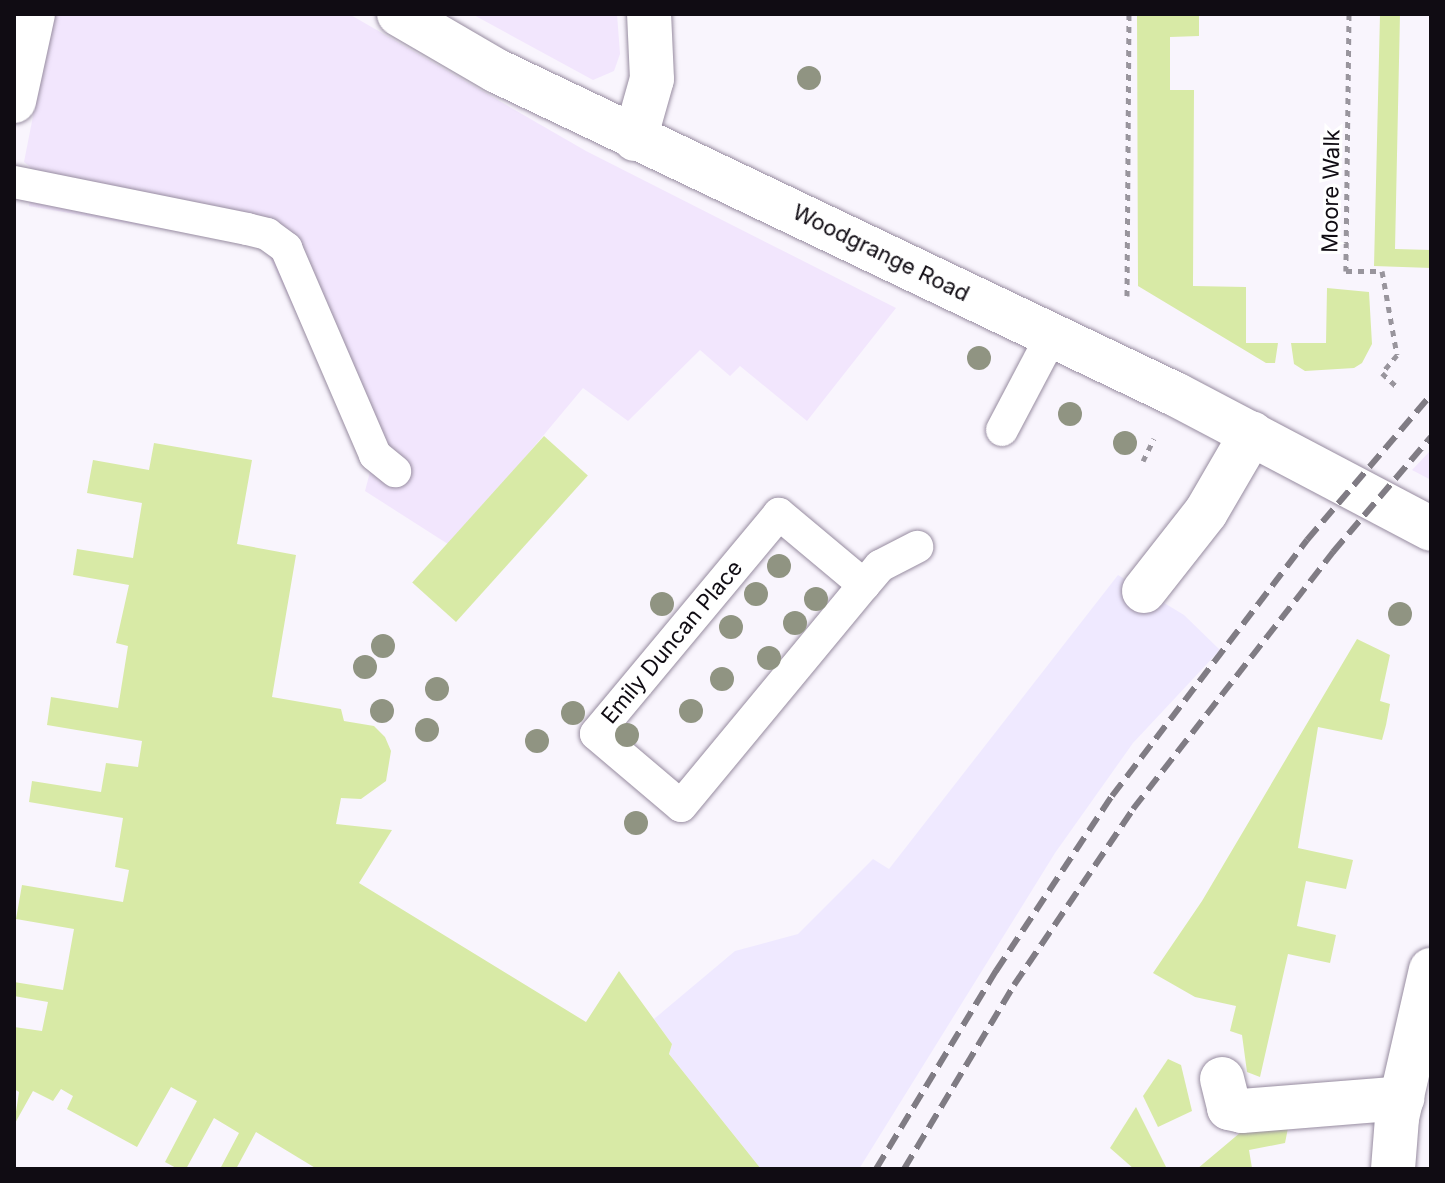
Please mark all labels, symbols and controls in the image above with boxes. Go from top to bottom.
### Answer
street label: Moore Walk [1317,129,1345,253]
street label: Woodgrange Road [788,199,974,307]
street label: Emily Duncan Place [596,555,748,729]

